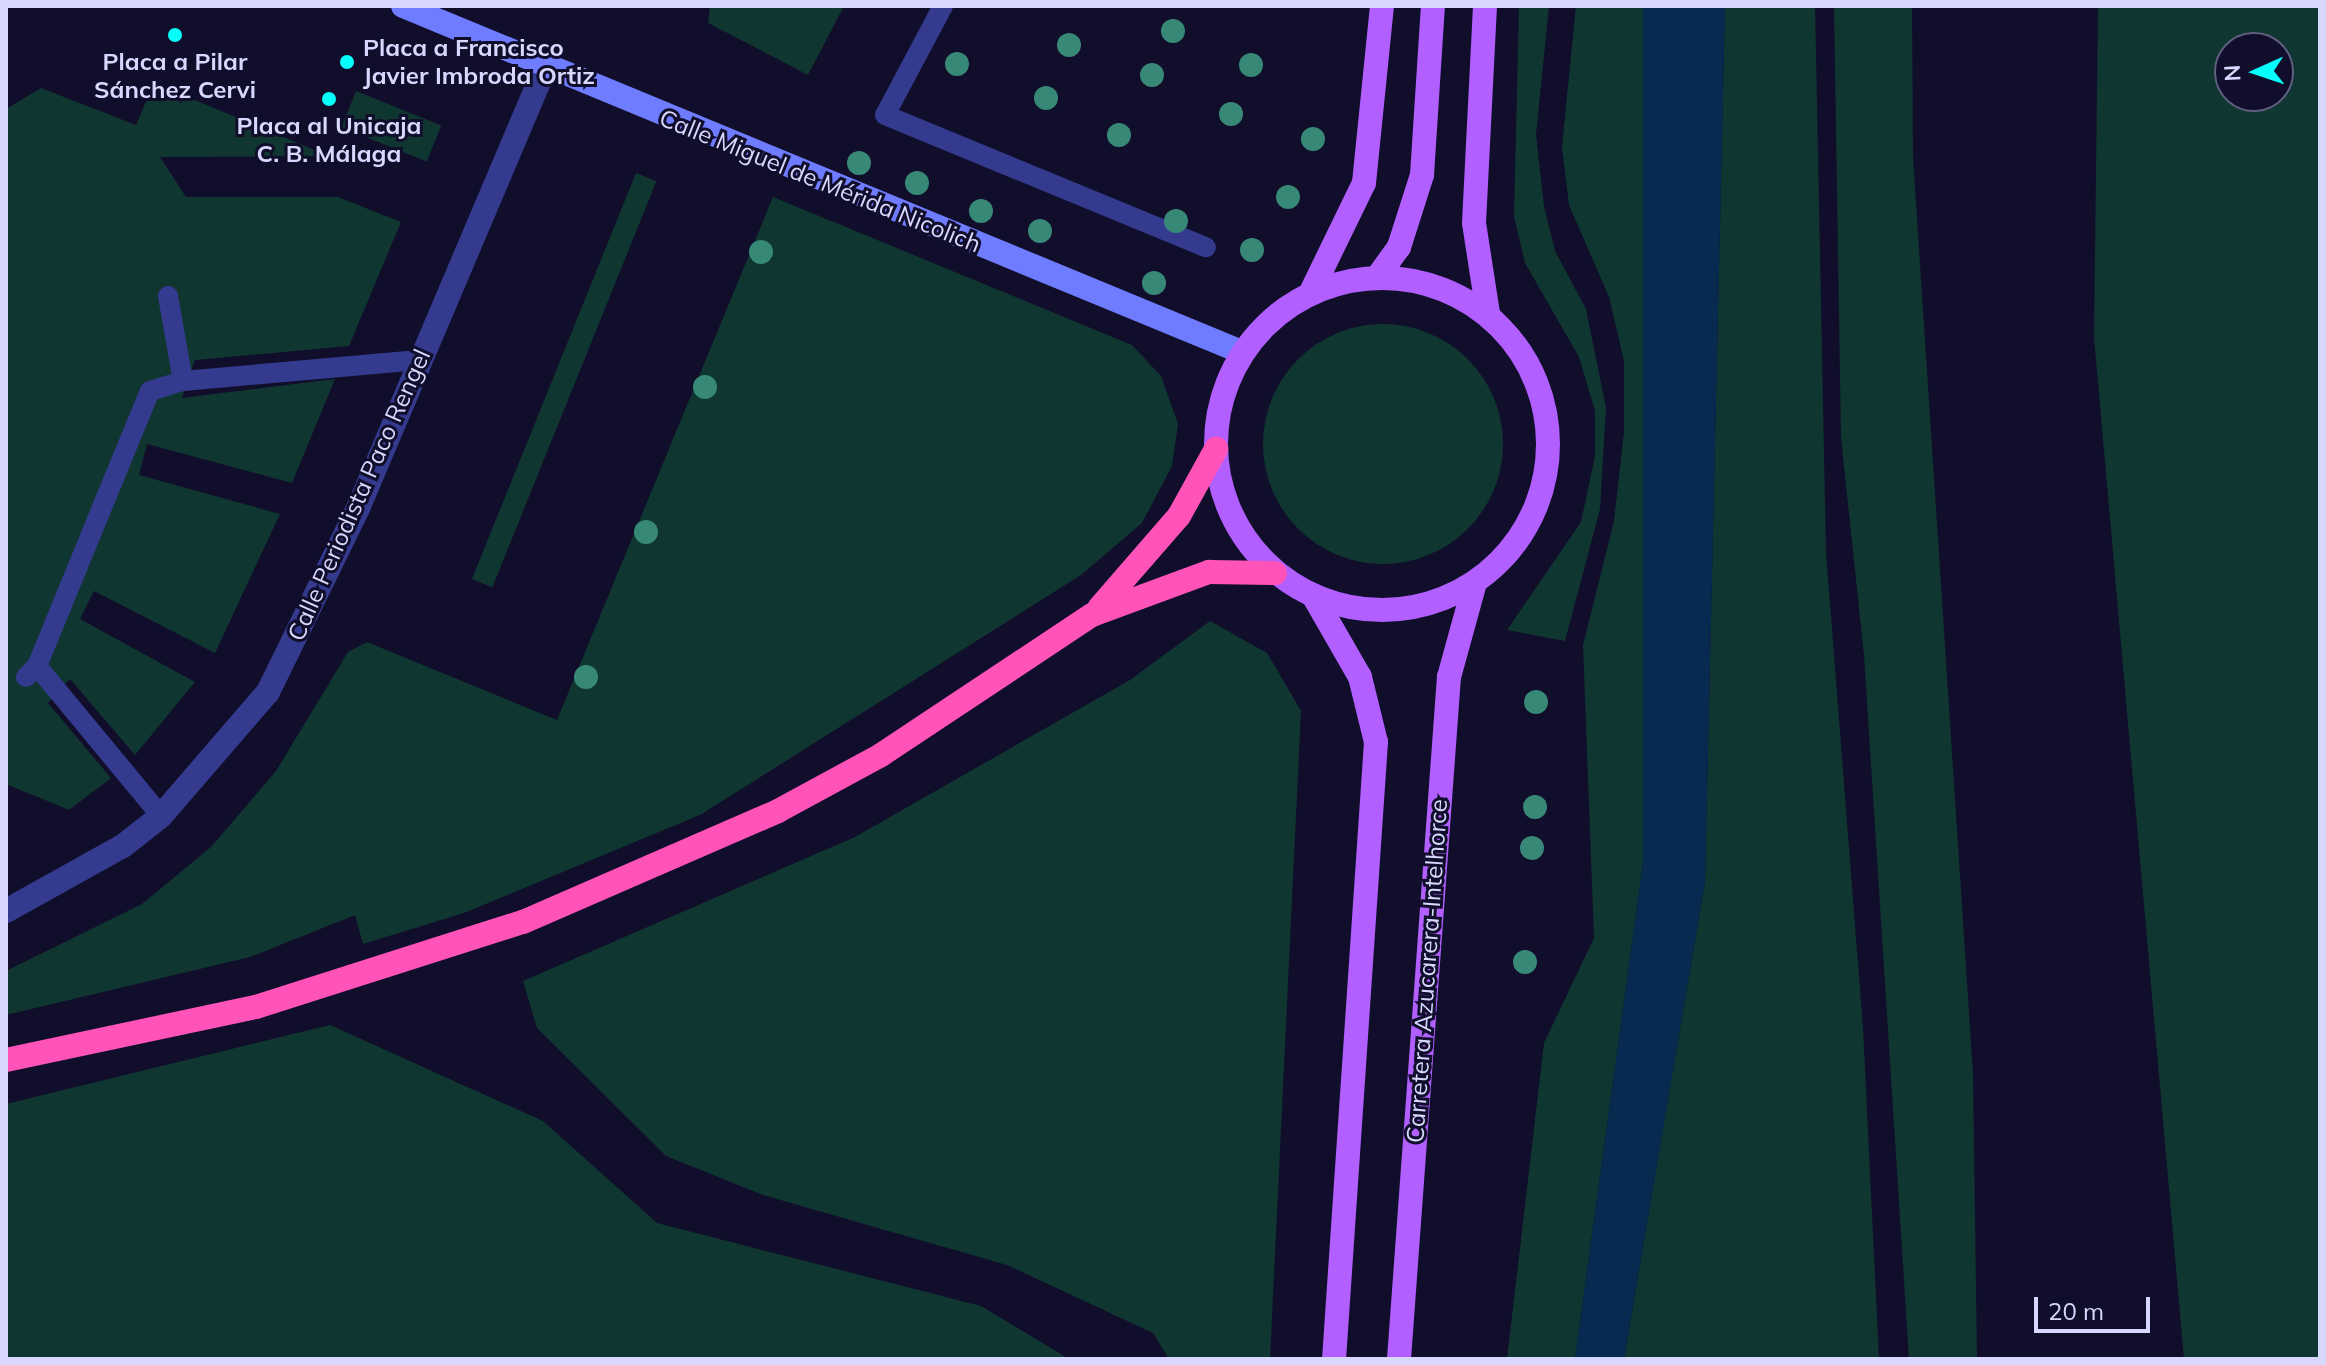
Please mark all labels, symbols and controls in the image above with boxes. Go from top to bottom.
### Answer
marker: Placa a Pilar Sánchez Cervi [166,26,184,44]
north arrow [2214,32,2294,112]
place label: Placa a Francisco Javier Imbroda Ortiz [363,34,595,90]
place label: Placa a Pilar Sánchez Cervi [94,48,256,104]
marker: Placa a Francisco Javier Imbroda Ortiz [338,53,356,71]
text: N [2218,64,2246,82]
marker: Placa al Unicaja C. B. Málaga [320,90,338,108]
street label: Calle Miguel de Mérida Nicolich [655,103,985,259]
place label: Placa al Unicaja C. B. Málaga [237,112,421,168]
street label: Calle Periodista Paco Rengel [282,345,436,645]
street label: Carretera Azucarera-Intelhorce [1401,798,1453,1144]
scale bar [2038,1281,2154,1331]
text: 20 m [2048,1296,2104,1326]

